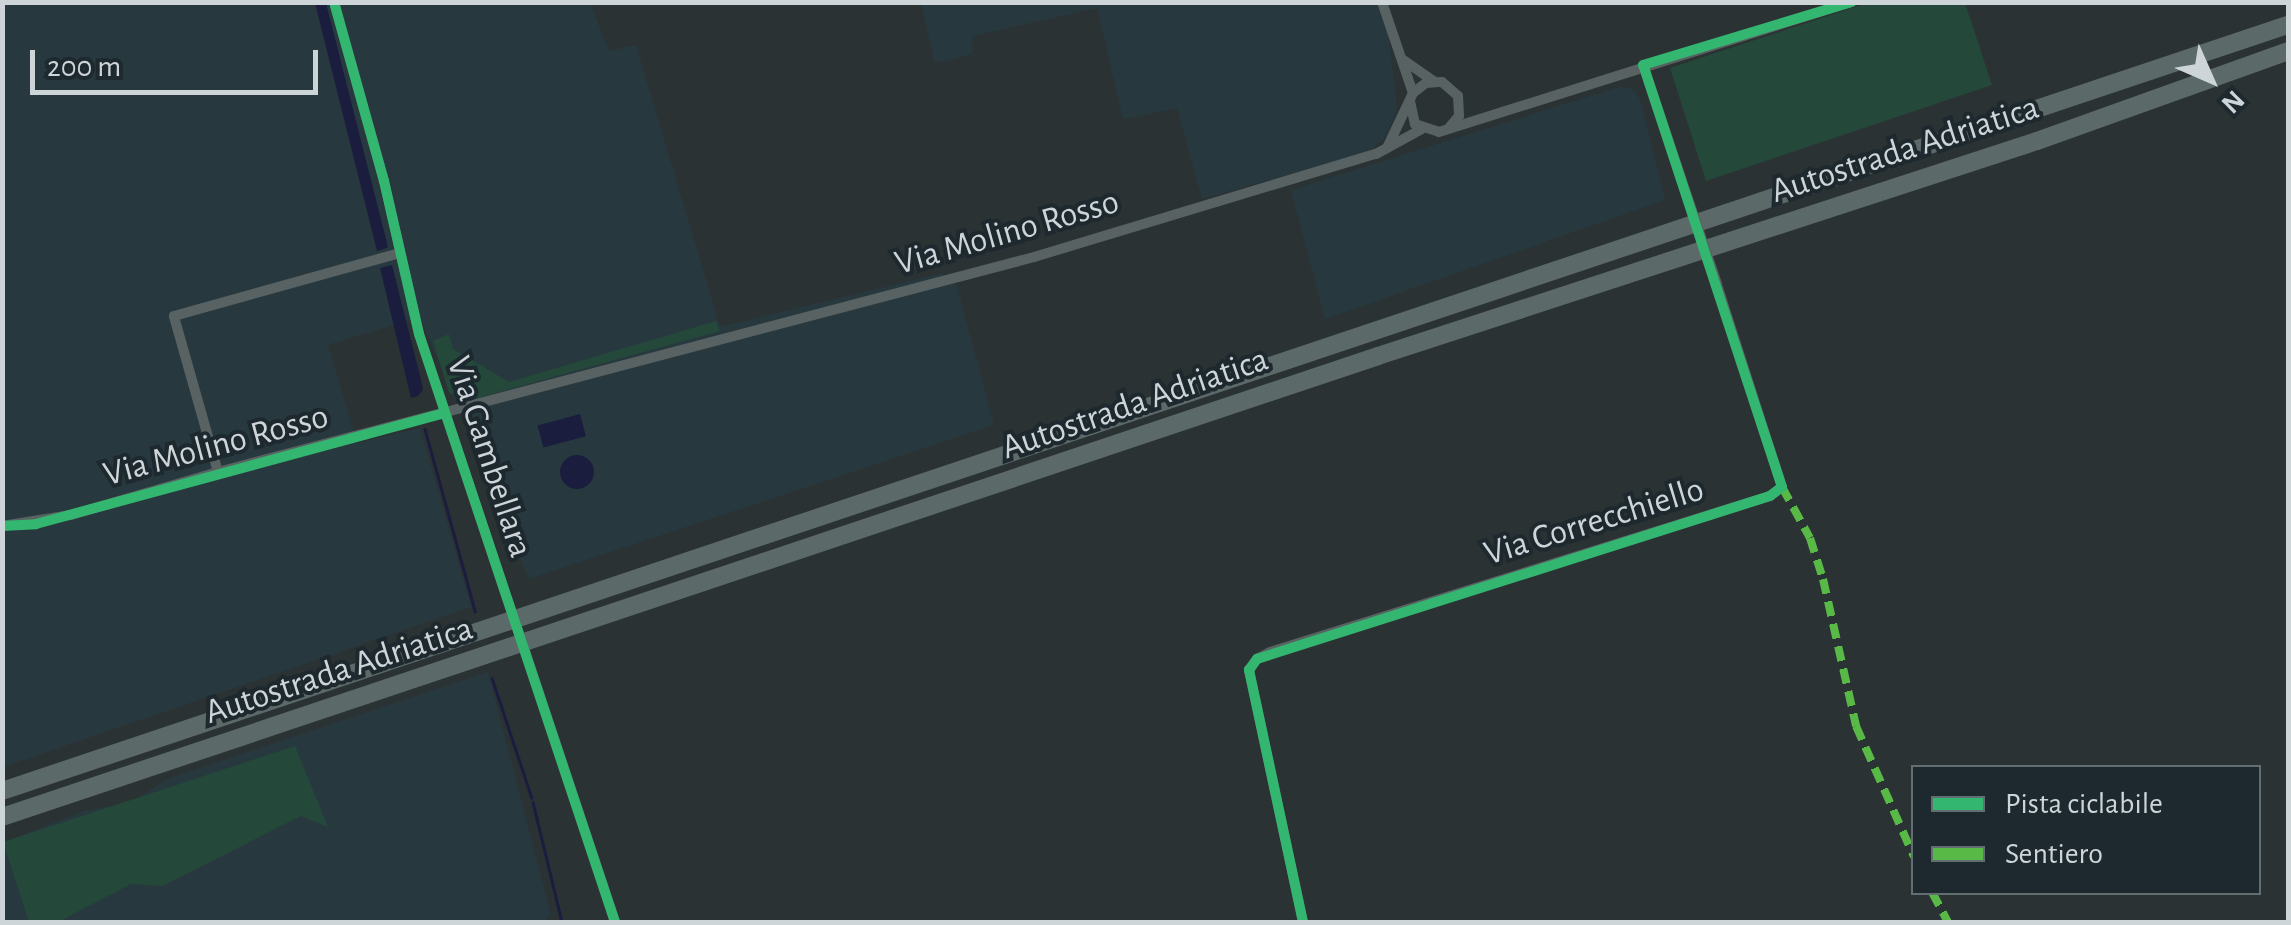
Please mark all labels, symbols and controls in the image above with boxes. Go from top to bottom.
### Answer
scale bar [35,30,322,92]
north arrow [2161,30,2261,130]
text: 200 m [47,52,121,82]
text: N [2215,84,2249,118]
street label: Autostrada Adriatica [1766,87,2044,213]
street label: Via Molino Rosso [890,181,1124,285]
street label: Autostrada Adriatica [996,339,1274,469]
street label: Via Gambellara [437,351,541,563]
street label: Via Molino Rosso [99,396,333,496]
street label: Via Correcchiello [1479,469,1709,575]
street label: Autostrada Adriatica [200,608,478,734]
legend [1911,765,2261,895]
text: Pista ciclabile [2005,789,2163,819]
text: Sentiero [2005,839,2103,869]

